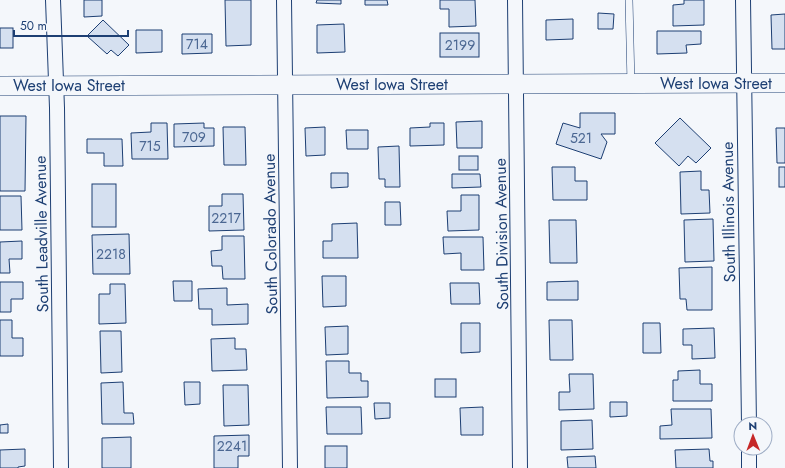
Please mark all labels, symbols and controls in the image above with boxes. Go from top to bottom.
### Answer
scale bar [14,12,128,38]
text: 50 m [20,17,47,35]
house number: 714 [186,34,208,54]
house number: 2199 [445,35,475,55]
street label: West Iowa Street [660,72,772,95]
street label: West Iowa Street [336,73,448,96]
street label: West Iowa Street [13,74,125,97]
house number: 709 [182,127,206,147]
house number: 521 [570,128,592,148]
house number: 715 [139,136,161,156]
street label: South Illinois Avenue [716,141,741,283]
street label: South Colorado Avenue [258,153,283,315]
street label: South Leadville Avenue [29,155,54,313]
street label: South Division Avenue [489,158,514,310]
house number: 2217 [211,208,241,228]
house number: 2218 [96,244,126,264]
north arrow [733,416,773,456]
text: N [748,418,757,434]
house number: 2241 [217,436,247,456]

